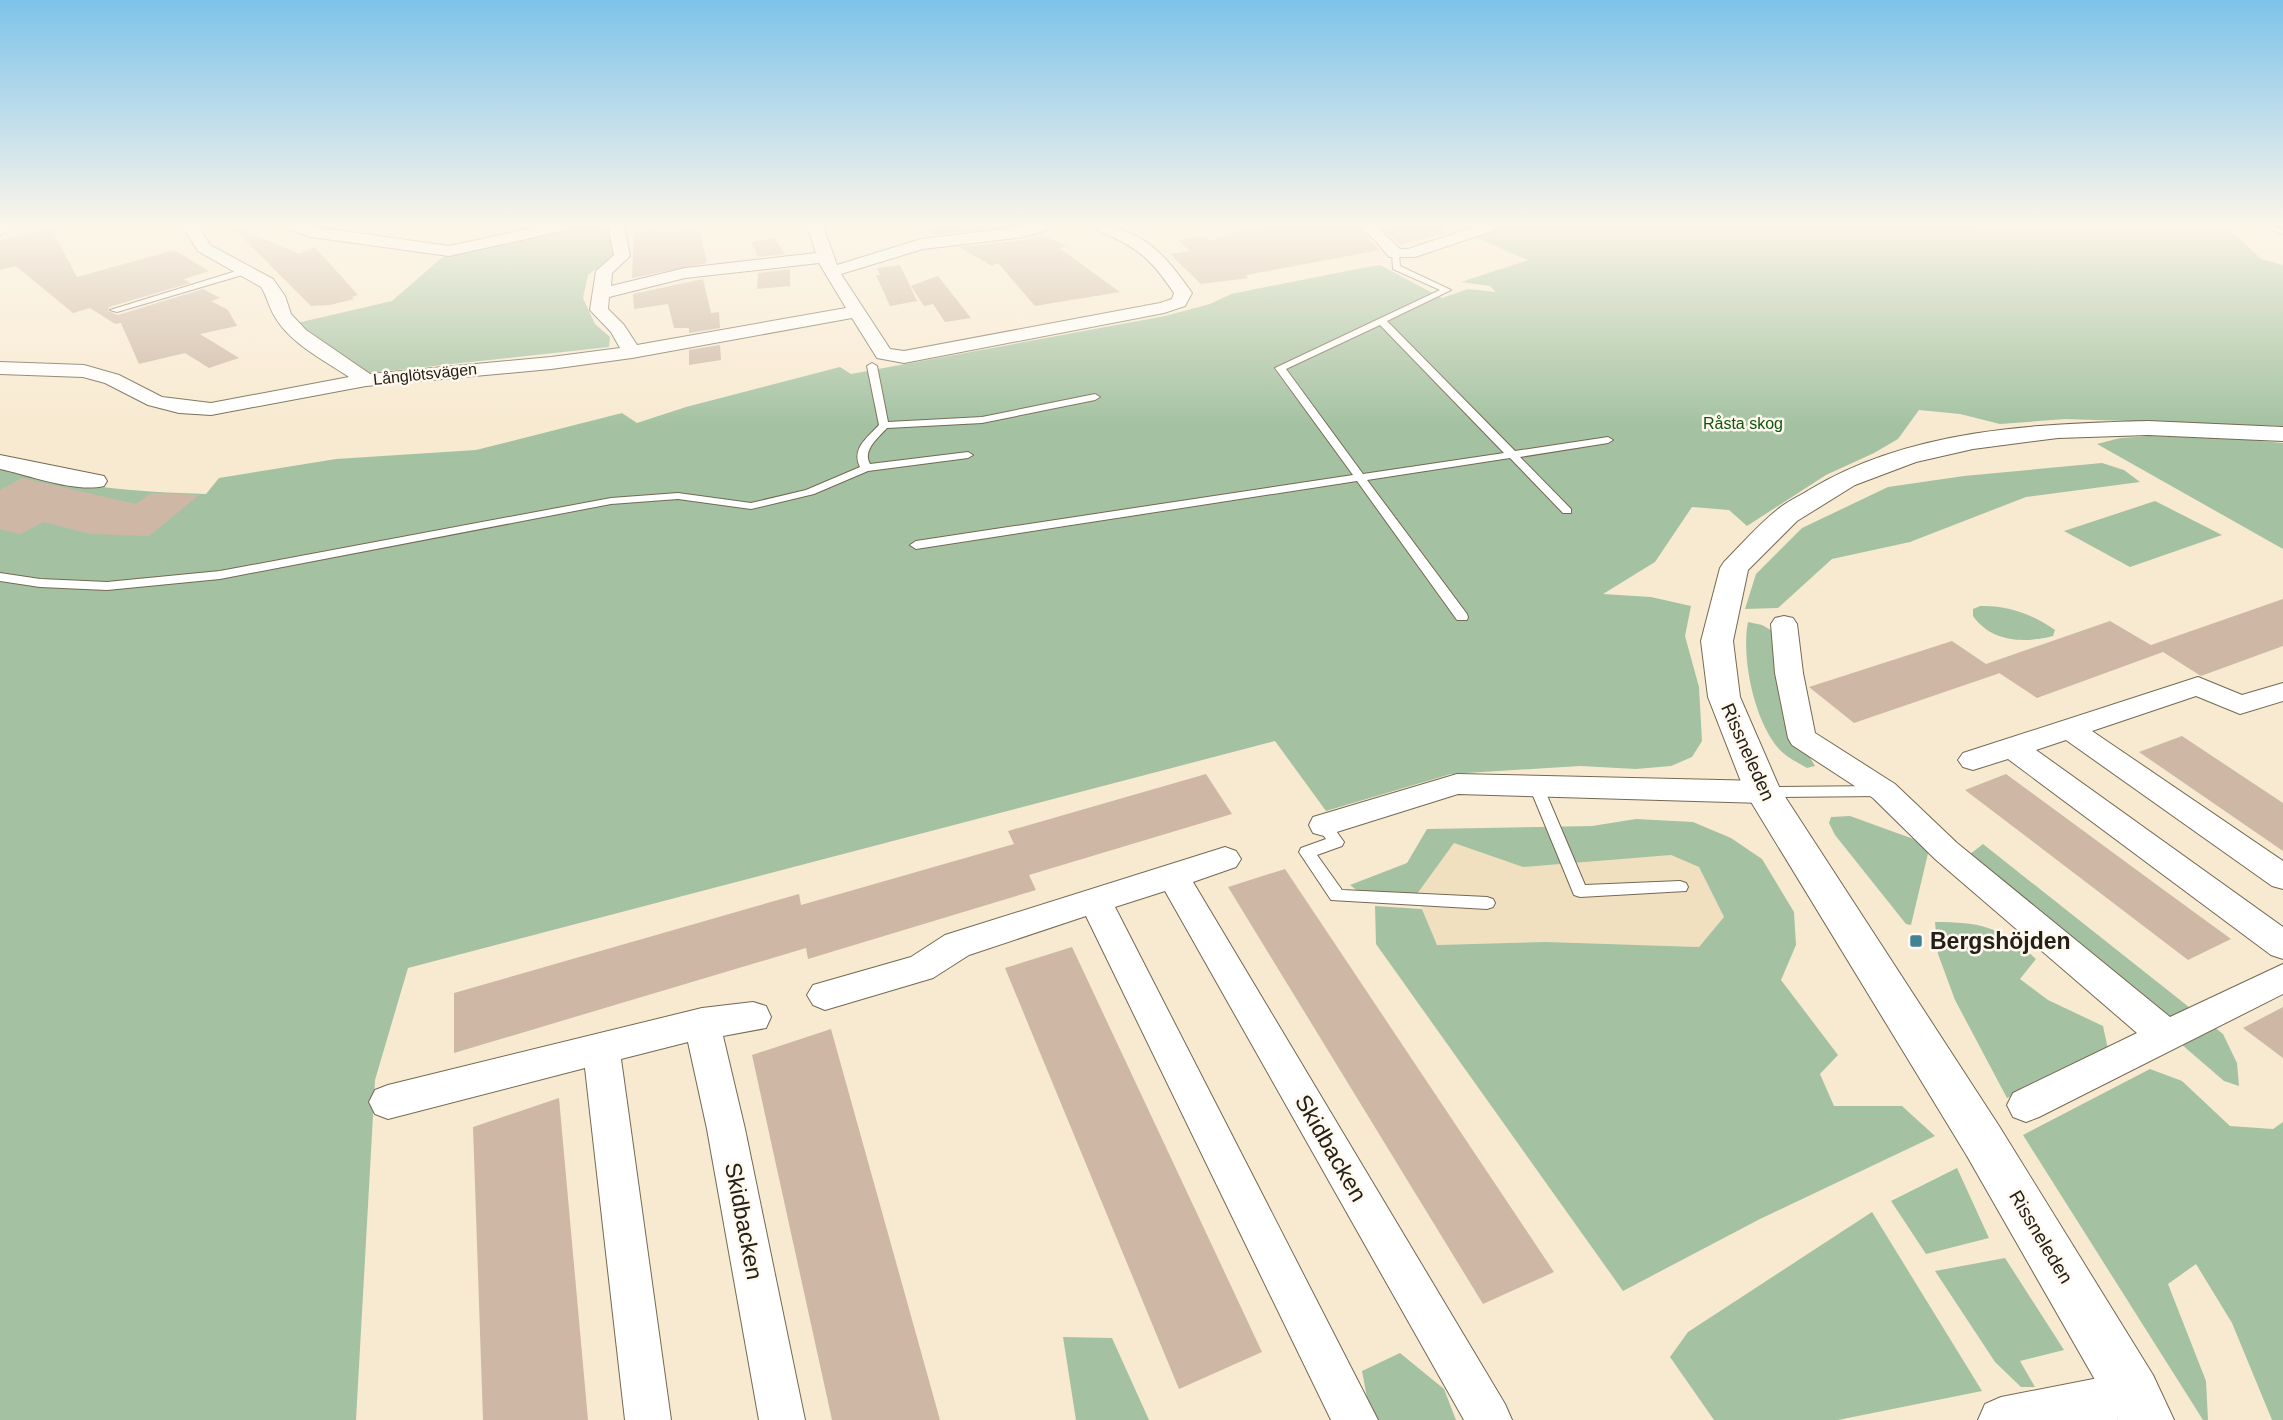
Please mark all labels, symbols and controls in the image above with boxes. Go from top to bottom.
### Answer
street label: Långlötsvägen [372,360,478,388]
park label: Råsta skog [1703,415,1783,432]
street label: Rissneleden [1717,700,1779,804]
place label: Bergshöjden [1930,928,2071,954]
marker: Bergshöjden [1908,933,1924,949]
street label: Skidbacken [1290,1090,1372,1206]
street label: Skidbacken [720,1160,768,1282]
street label: Rissneleden [2005,1187,2077,1287]

